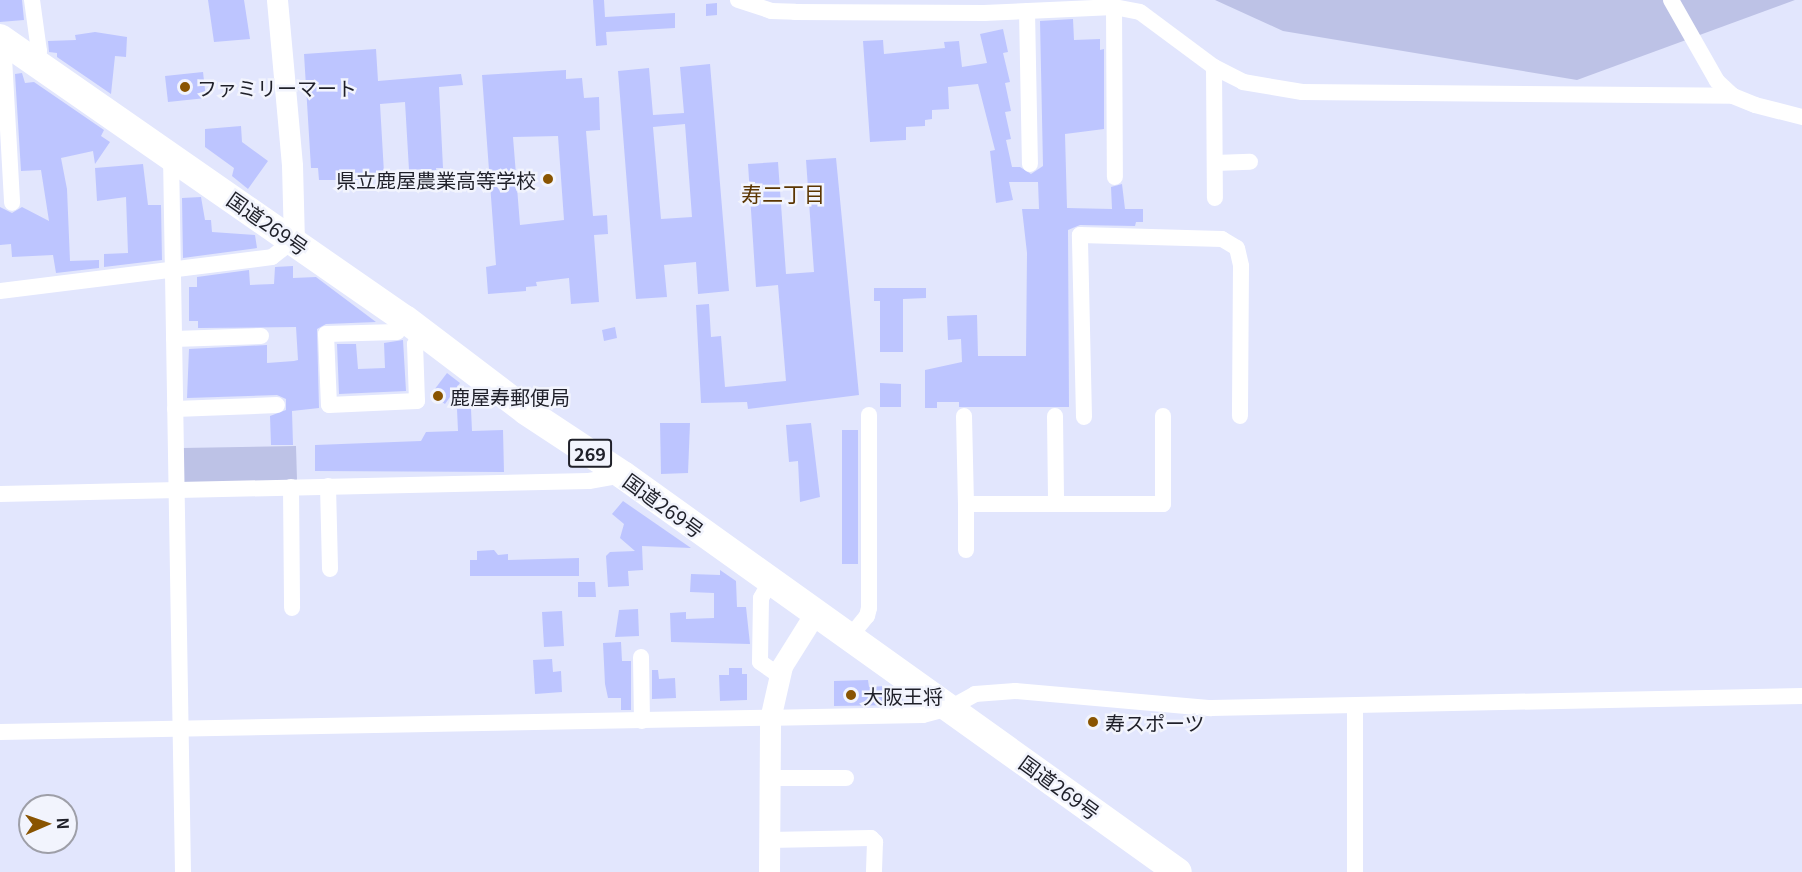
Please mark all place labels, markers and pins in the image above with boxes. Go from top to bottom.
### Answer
place label: ファミリーマート [197,75,357,99]
marker: ファミリーマート [178,80,192,94]
place label: 県立鹿屋農業高等学校 [336,167,536,191]
marker: 県立鹿屋農業高等学校 [541,172,555,186]
place label: 鹿屋寿郵便局 [450,384,570,408]
marker: 鹿屋寿郵便局 [431,389,445,403]
place label: 大阪王将 [863,683,943,707]
marker: 大阪王将 [844,688,858,702]
place label: 寿スポーツ [1105,710,1205,734]
marker: 寿スポーツ [1086,715,1100,729]

